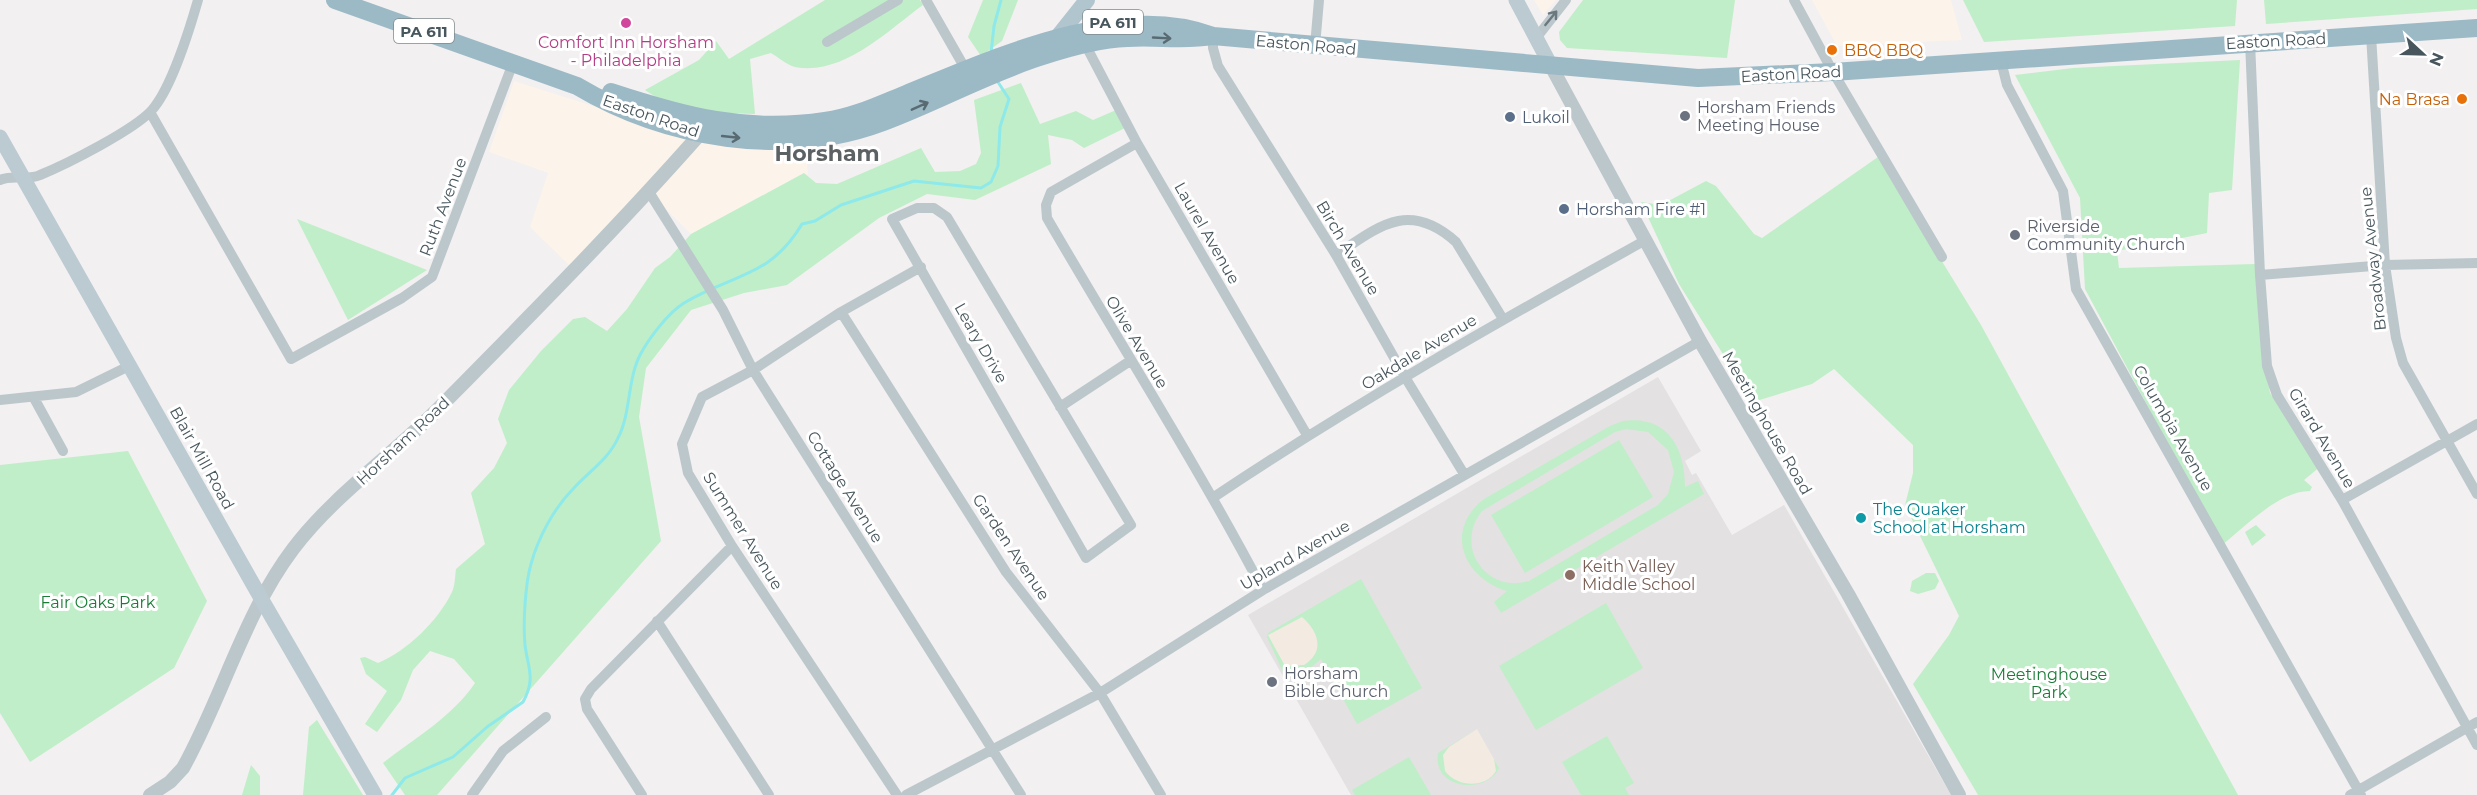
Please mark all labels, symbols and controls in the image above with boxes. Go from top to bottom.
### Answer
road number: PA 611 [1083,10,1143,34]
one-way arrow [1545,10,1558,26]
marker: Comfort Inn Horsham - Philadelphia [619,16,633,30]
road number: PA 611 [394,19,454,43]
north arrow [2393,24,2453,84]
street label: Easton Road [2225,29,2327,53]
street label: Easton Road [1255,31,1357,59]
place label: Comfort Inn Horsham - Philadelphia [538,33,714,70]
one-way arrow [1151,33,1171,44]
place label: BBQ BBQ [1844,41,1924,60]
marker: BBQ BBQ [1825,43,1839,57]
text: N [2425,50,2448,69]
street label: Easton Road [1740,62,1842,86]
place label: Na Brasa [2379,90,2450,109]
street label: Easton Road [600,91,702,141]
marker: Na Brasa [2455,92,2469,106]
place label: Horsham Friends Meeting House [1697,98,1836,135]
one-way arrow [911,100,929,111]
place label: Lukoil [1522,108,1570,127]
marker: Horsham Friends Meeting House [1678,109,1692,123]
marker: Lukoil [1503,110,1517,124]
one-way arrow [720,132,740,143]
district label: Horsham [774,140,880,167]
street label: Ruth Avenue [415,155,471,259]
street label: Laurel Avenue [1170,179,1244,287]
street label: Broadway Avenue [2356,186,2390,332]
street label: Birch Avenue [1312,197,1384,299]
place label: Horsham Fire #1 [1576,200,1706,219]
marker: Horsham Fire #1 [1557,202,1571,216]
place label: Riverside Community Church [2027,217,2185,254]
marker: Riverside Community Church [2008,228,2022,242]
street label: Olive Avenue [1102,292,1172,392]
street label: Leary Drive [950,300,1012,386]
street label: Oakdale Avenue [1358,310,1480,394]
street label: Meetinghouse Road [1718,348,1816,498]
street label: Columbia Avenue [2129,362,2217,494]
street label: Girard Avenue [2285,384,2359,492]
street label: Horsham Road [352,393,454,489]
street label: Blair Mill Road [166,403,238,513]
street label: Cottage Avenue [803,428,887,546]
street label: Summer Avenue [699,469,787,593]
street label: Garden Avenue [968,490,1054,604]
place label: The Quaker School at Horsham [1873,500,2026,537]
marker: The Quaker School at Horsham [1854,511,1868,525]
street label: Upland Avenue [1237,516,1353,594]
place label: Keith Valley Middle School [1582,557,1695,594]
marker: Keith Valley Middle School [1563,568,1577,582]
park label: Fair Oaks Park [41,593,156,612]
place label: Horsham Bible Church [1284,664,1388,701]
park label: Meetinghouse Park [1991,665,2107,702]
marker: Horsham Bible Church [1265,675,1279,689]

